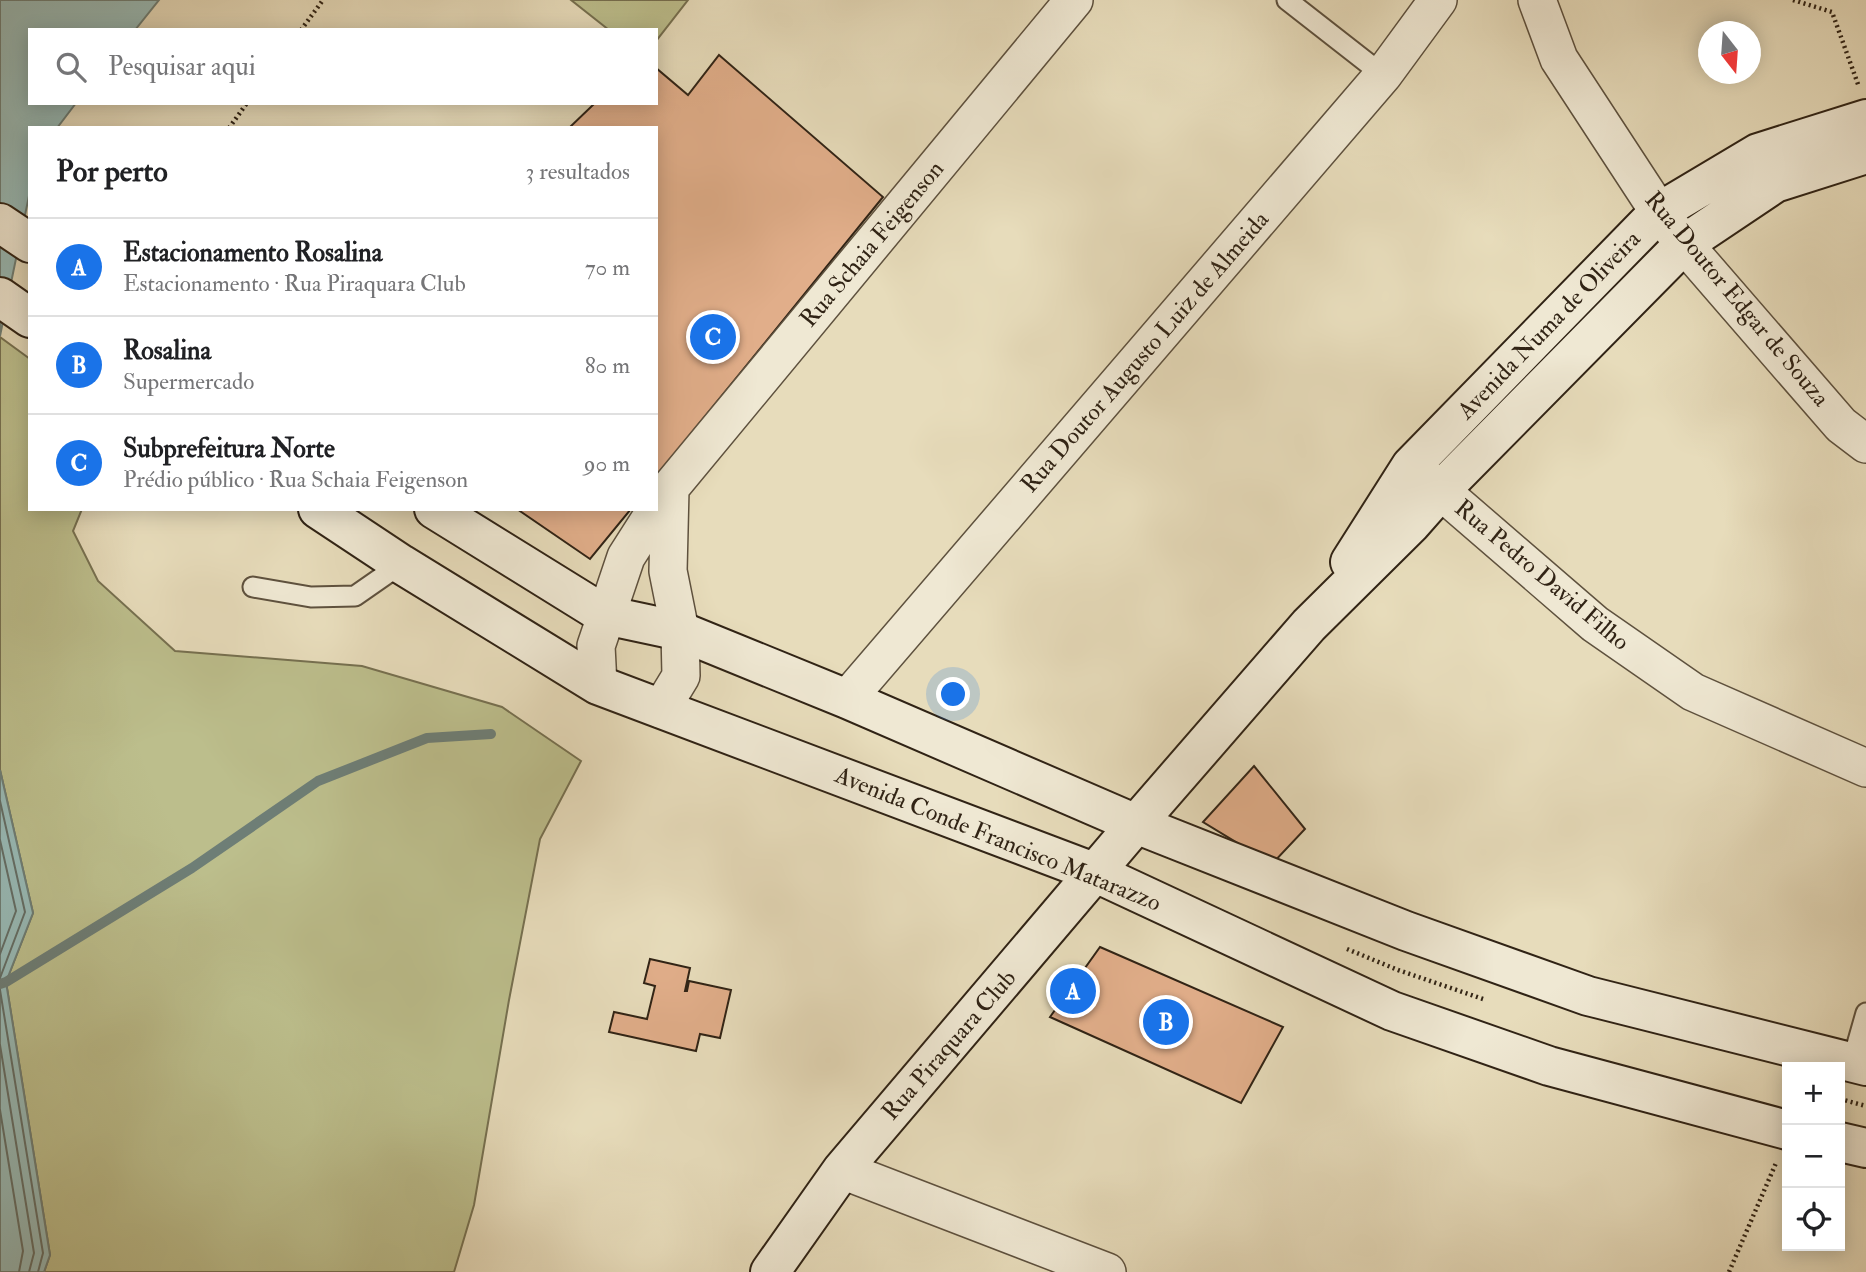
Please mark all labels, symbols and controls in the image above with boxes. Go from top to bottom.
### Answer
north arrow [1698,21,1761,84]
search box [28,28,658,105]
icon: search [52,48,90,86]
text: Pesquisar aqui [108,51,256,83]
text: Por perto [56,153,168,190]
street label: Rua Schaia Feigenson [793,154,951,334]
text: 3 resultados [526,157,630,186]
street label: Rua Doutor Edgar de Souza [1638,185,1837,414]
street label: Rua Doutor Augusto Luiz de Almeida [1014,204,1277,499]
street label: Avenida Numa de Oliveira [1450,223,1648,427]
text: Estacionamento Rosalina [123,237,382,269]
text: A [72,253,86,282]
text: 70 m [585,253,630,282]
text: Estacionamento · Rua Piraquara Club [123,269,466,298]
pin: C [690,311,736,363]
text: Rosalina [123,335,211,367]
text: B [71,351,87,380]
text: 80 m [585,351,630,380]
text: Supermercado [123,367,254,396]
text: Subprefeitura Norte [123,433,335,465]
text: C [71,449,87,478]
text: 90 m [584,449,630,478]
text: Prédio público · Rua Schaia Feigenson [123,465,468,494]
street label: Rua Pedro David Filho [1448,493,1636,657]
your location [936,677,970,711]
street label: Avenida Conde Francisco Matarazzo [830,759,1166,919]
street label: Rua Piraquara Club [875,963,1023,1127]
pin: A [1050,965,1096,1017]
pin: B [1143,996,1189,1048]
map controls [1782,1062,1845,1251]
button: + [1782,1062,1845,1125]
button: − [1782,1125,1845,1188]
button: locate [1782,1188,1845,1251]

